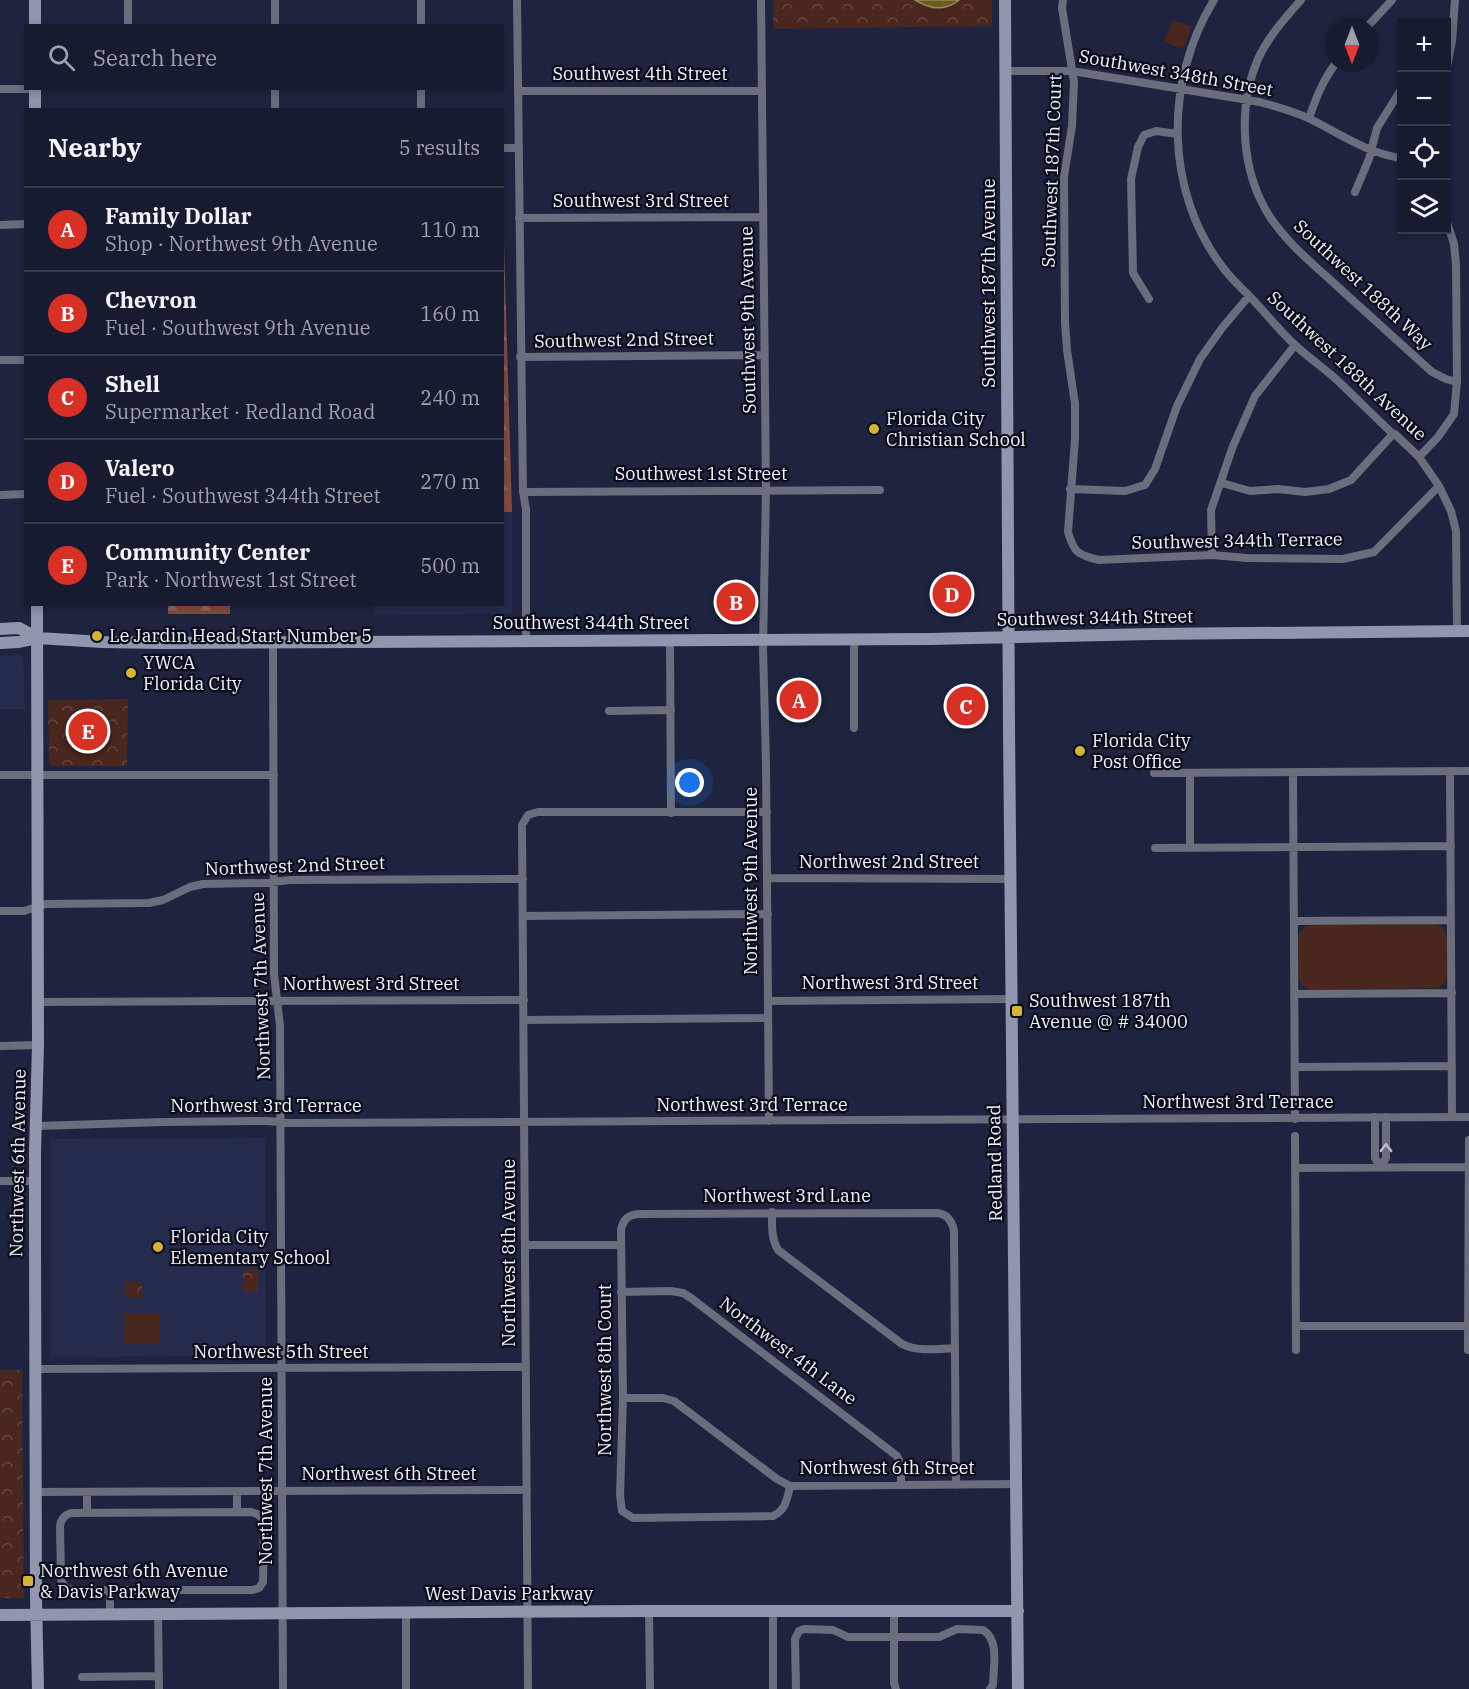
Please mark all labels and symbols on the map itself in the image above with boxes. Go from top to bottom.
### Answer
north arrow [1325,18,1379,72]
street label: Southwest 348th Street [1077,44,1275,101]
street label: Southwest 4th Street [552,62,728,85]
street label: Southwest 187th Court [1037,74,1066,268]
street label: Southwest 187th Avenue [977,178,1000,388]
street label: Southwest 3rd Street [553,189,729,212]
street label: Southwest 188th Way [1289,214,1438,355]
street label: Southwest 9th Avenue [734,226,761,414]
street label: Southwest 188th Avenue [1263,286,1432,445]
street label: Southwest 2nd Street [534,326,714,353]
place label: Florida City Christian School [886,407,1026,451]
marker: Florida City Christian School [867,422,881,436]
street label: Southwest 1st Street [615,462,787,485]
street label: Southwest 344th Terrace [1131,527,1343,554]
pin: D [932,572,972,616]
pin: B [716,580,756,624]
street label: Southwest 344th Street [996,604,1194,631]
street label: Southwest 344th Street [493,611,689,634]
place label: Le Jardin Head Start Number 5 [109,624,372,647]
marker: Le Jardin Head Start Number 5 [90,629,104,643]
place label: YWCA Florida City [143,651,242,695]
marker: YWCA Florida City [124,666,138,680]
pin: A [780,678,818,722]
pin: C [946,684,986,728]
pin: E [68,708,107,754]
place label: Florida City Post Office [1092,729,1191,773]
marker: Florida City Post Office [1073,744,1087,758]
your location [675,768,704,797]
street label: Northwest 9th Avenue [739,787,762,975]
street label: Northwest 2nd Street [799,850,979,873]
street label: Northwest 2nd Street [204,851,385,880]
street label: Northwest 7th Avenue [246,892,275,1080]
street label: Northwest 3rd Street [802,971,978,994]
street label: Northwest 3rd Street [283,972,459,995]
place label: Southwest 187th Avenue @ # 34000 [1029,989,1188,1033]
marker: Southwest 187th Avenue @ # 34000 [1010,1004,1024,1018]
street label: Northwest 6th Avenue [4,1069,31,1257]
street label: Northwest 3rd Terrace [1142,1090,1334,1113]
street label: Northwest 3rd Terrace [656,1093,848,1116]
street label: Northwest 3rd Terrace [170,1094,362,1117]
street label: Redland Road [982,1104,1007,1222]
one-way arrow [1380,1143,1392,1152]
street label: Northwest 8th Avenue [497,1159,520,1347]
street label: Northwest 3rd Lane [703,1184,871,1207]
place label: Florida City Elementary School [170,1225,330,1269]
marker: Florida City Elementary School [151,1240,165,1254]
street label: Northwest 8th Court [593,1284,616,1456]
street label: Northwest 4th Lane [715,1291,862,1410]
street label: Northwest 5th Street [193,1340,369,1363]
street label: Northwest 7th Avenue [254,1377,277,1565]
street label: Northwest 6th Street [799,1456,975,1479]
street label: Northwest 6th Street [301,1462,477,1485]
place label: Northwest 6th Avenue & Davis Parkway [40,1559,228,1603]
marker: Northwest 6th Avenue & Davis Parkway [21,1574,35,1588]
street label: West Davis Parkway [425,1582,594,1605]

